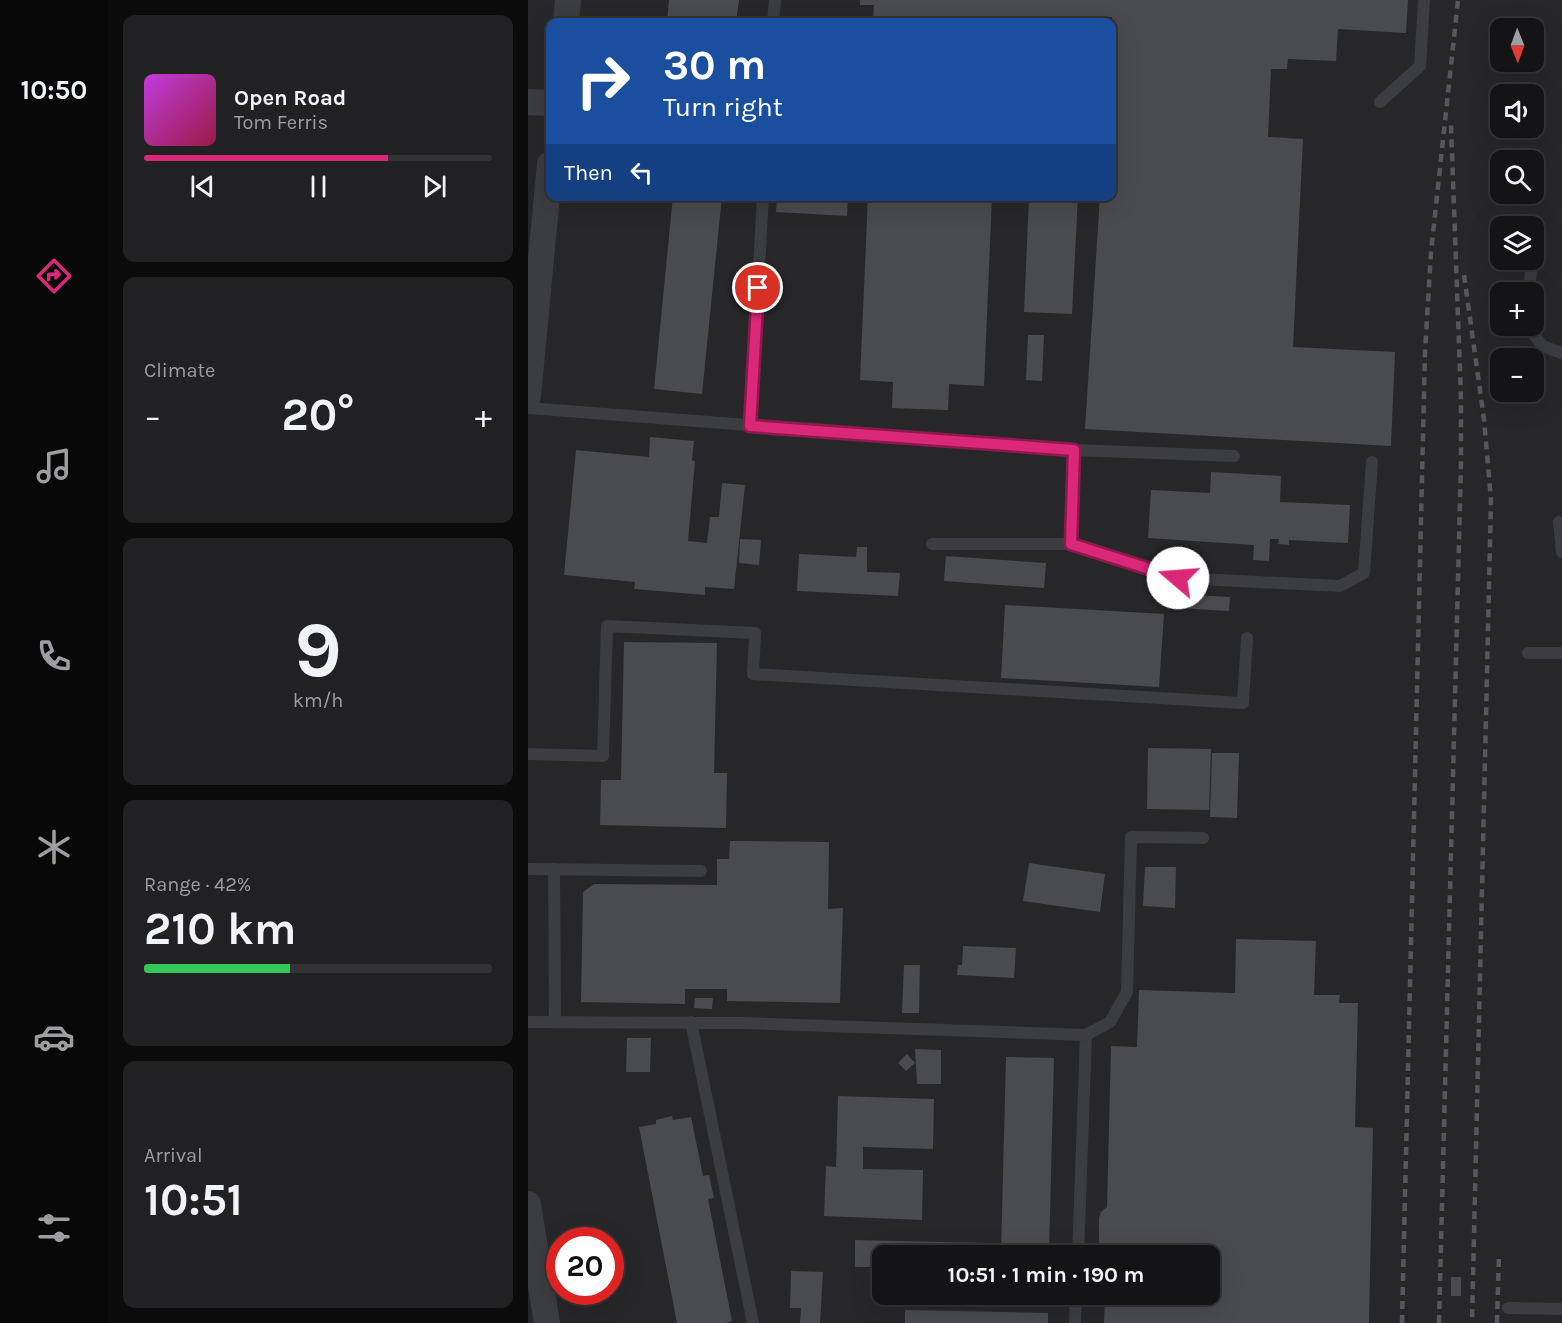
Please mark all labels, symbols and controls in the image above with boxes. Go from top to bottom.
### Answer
north arrow [1490,18,1544,72]
map controls [1490,18,1544,402]
text: 30 m [663,40,766,90]
icon: right [564,42,642,120]
text: 10:50 [21,74,87,106]
button: sound [1490,84,1544,138]
text: Open Road [234,85,346,111]
text: Turn right [663,91,783,123]
text: Tom Ferris [234,111,328,134]
button: search [1490,150,1544,204]
icon: left [625,156,658,189]
text: Then [564,160,613,186]
icon: previous [186,170,219,203]
icon: pause [302,170,335,203]
icon: next [418,170,451,203]
button: layers [1490,216,1544,270]
icon: directions [33,255,75,297]
pin [732,262,783,313]
icon: arrive [741,271,774,304]
button: + [1490,282,1544,336]
button: − [1490,348,1544,402]
text: Climate [144,359,215,382]
text: 20° [281,389,355,441]
text: − [144,397,161,435]
text: + [475,397,492,435]
icon: music [33,445,75,487]
position arrow [1146,546,1210,610]
text: 9 [294,604,342,696]
icon: phone [33,635,75,677]
text: km/h [293,689,343,712]
icon: climate [33,826,75,868]
text: Range · 42% [144,873,251,896]
text: 210 km [144,903,296,955]
icon: car [33,1016,75,1058]
text: Arrival [144,1144,203,1167]
text: 10:51 [144,1174,243,1226]
icon: filters [33,1207,75,1249]
speed limit sign: 20 [546,1227,624,1305]
text: 10:51 · 1 min · 190 m [948,1262,1144,1288]

